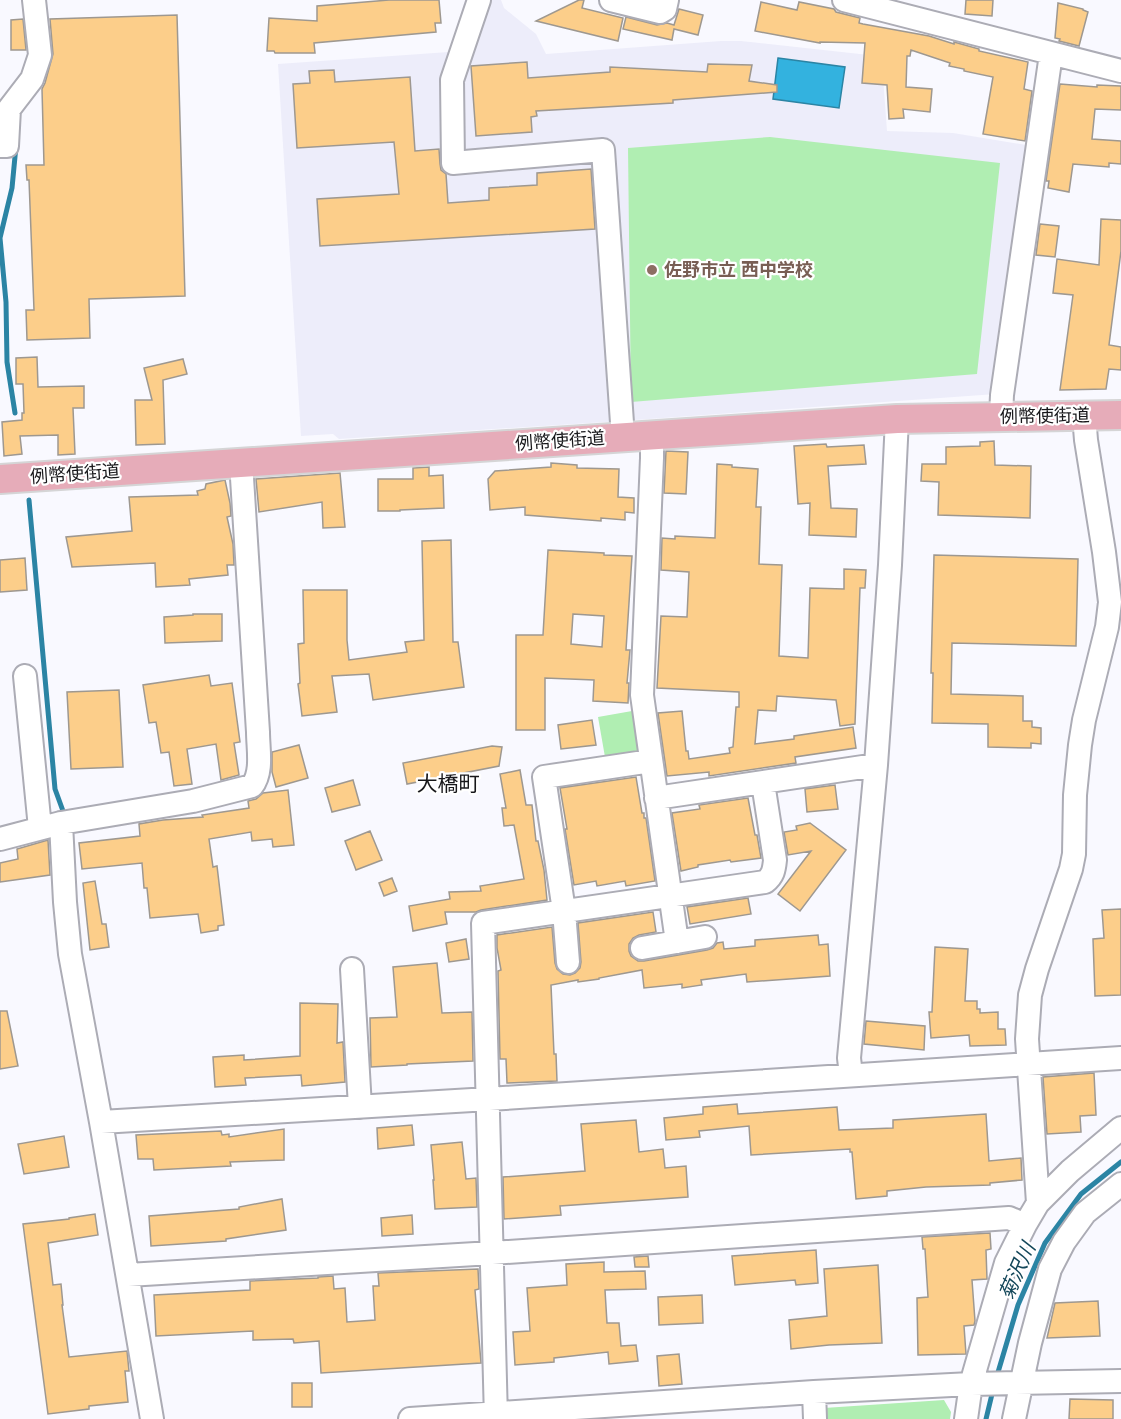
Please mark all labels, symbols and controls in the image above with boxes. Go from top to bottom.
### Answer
place label: 佐野市立 西中学校 [664,260,813,280]
marker: 佐野市立 西中学校 [645,263,659,277]
street label: 例幣使街道 [1000,405,1090,427]
street label: 例幣使街道 [514,428,606,454]
street label: 例幣使街道 [29,461,121,487]
district label: 大橋町 [417,772,480,795]
water label: 菊沢川 [995,1237,1040,1303]

